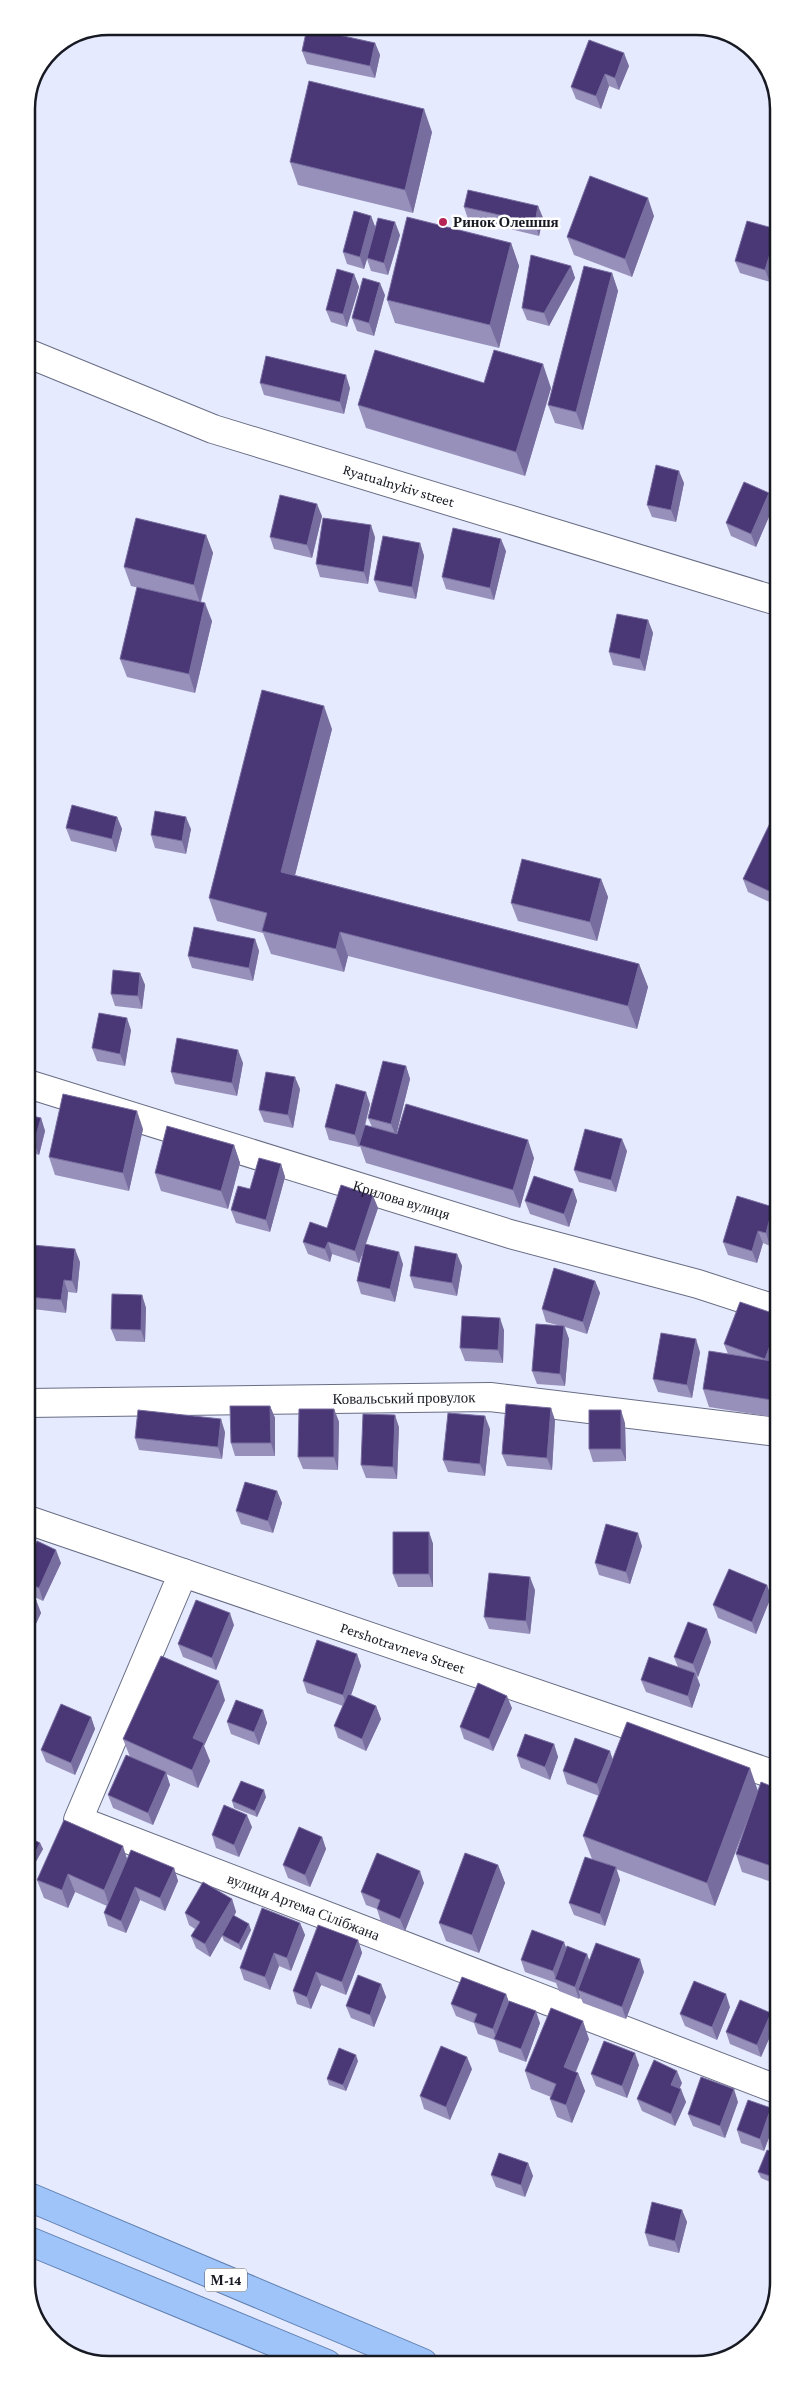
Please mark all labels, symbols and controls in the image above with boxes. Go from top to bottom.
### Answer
place label: Ринок Олешшя [453,214,559,230]
marker: Ринок Олешшя [437,216,449,228]
street label: Ryatualnykiv street [341,461,457,510]
street label: Крилова вулиця [351,1178,452,1223]
street label: Ковальський провулок [332,1389,476,1407]
street label: Pershotravneva Street [338,1619,468,1677]
street label: вулиця Артема Сілібжана [225,1870,382,1944]
road number: М-14 [205,2268,247,2292]

